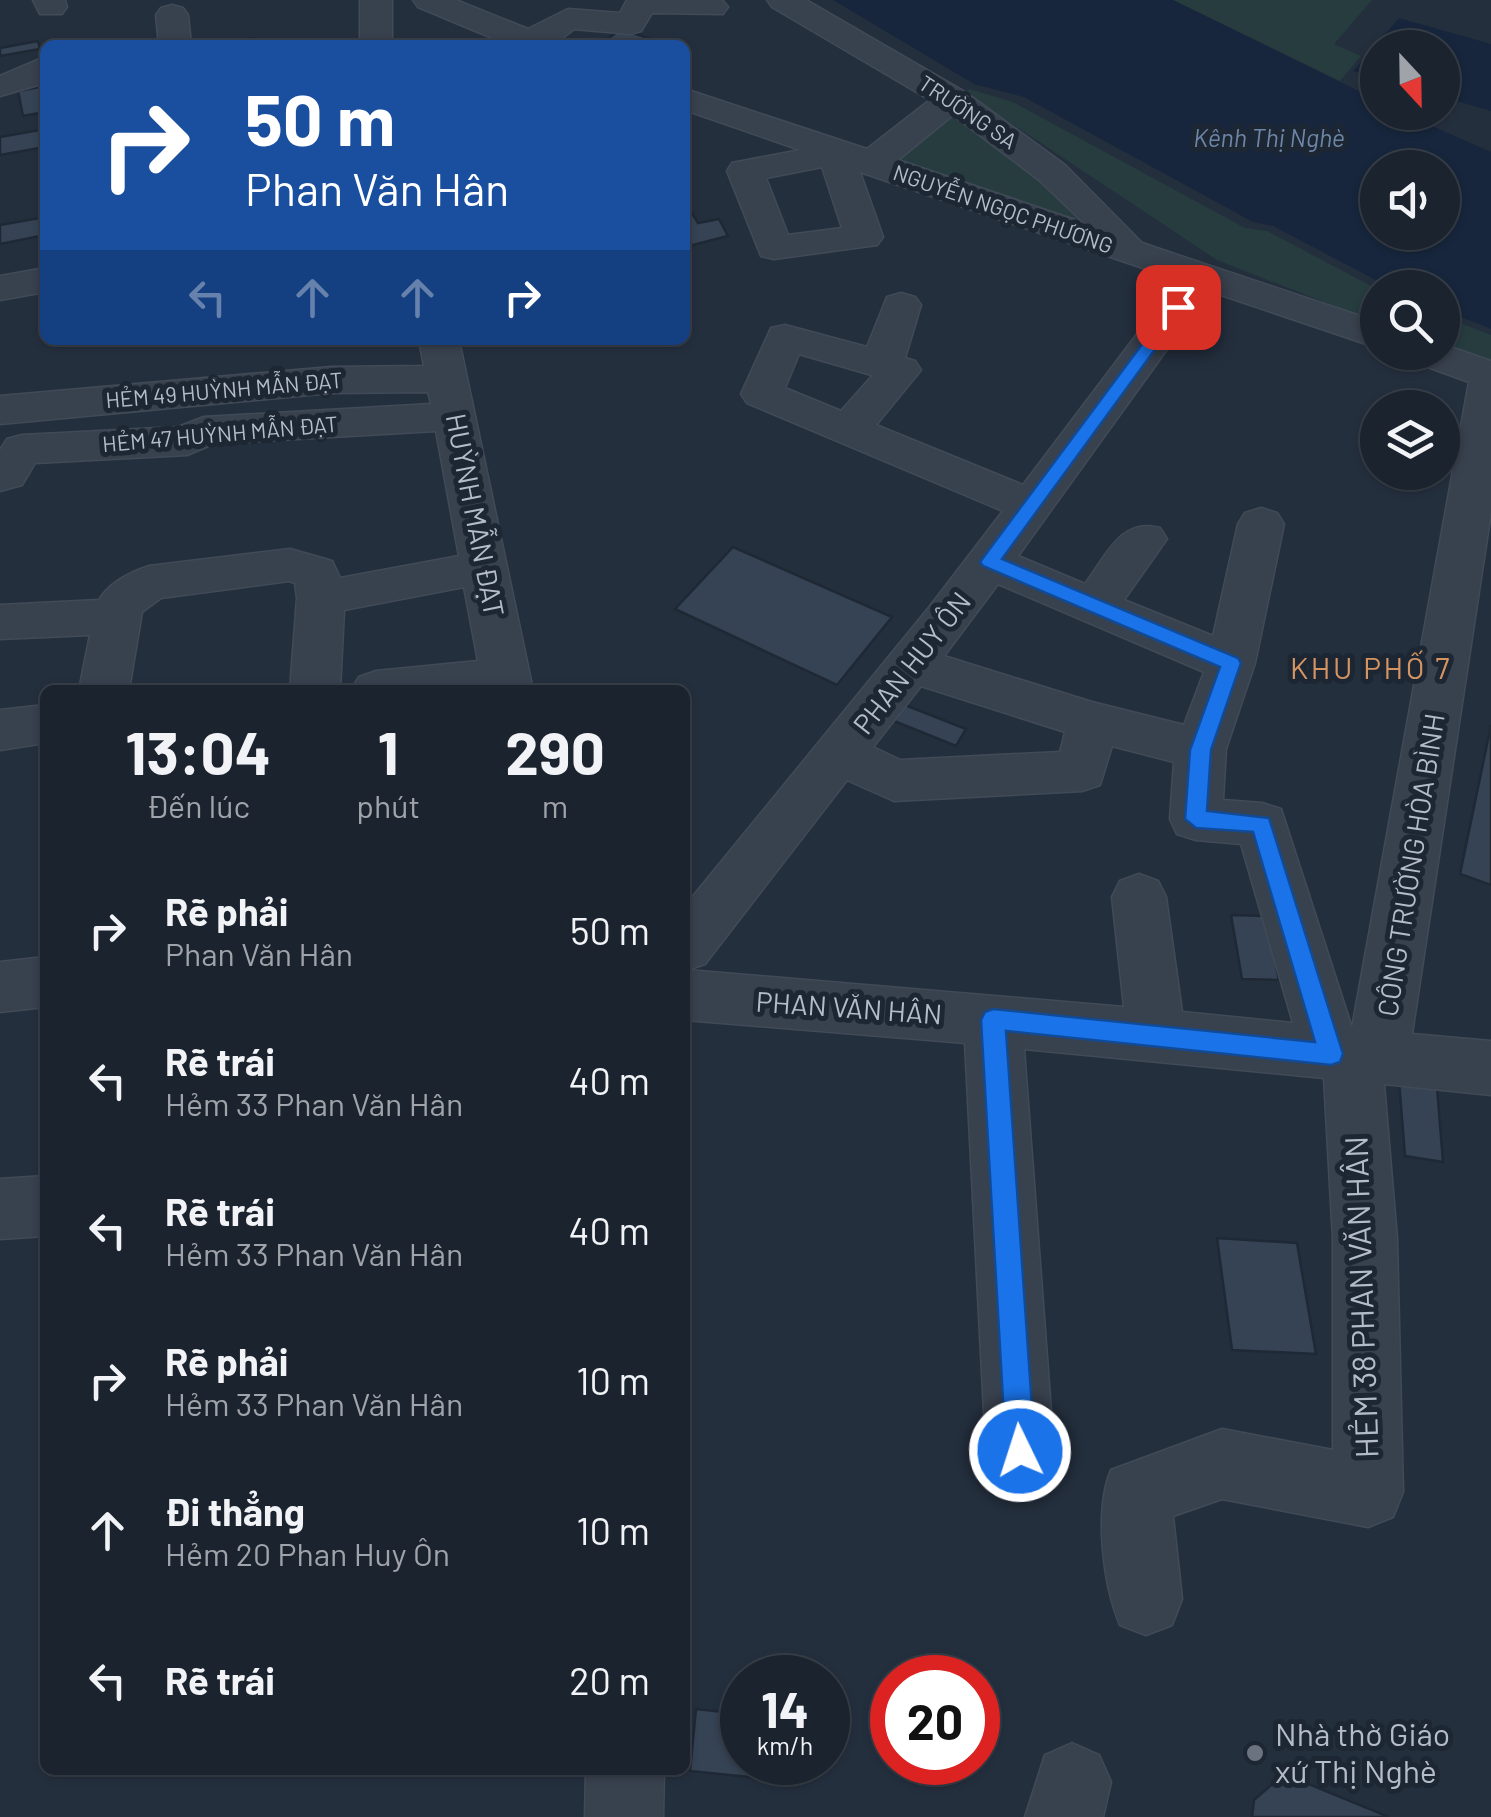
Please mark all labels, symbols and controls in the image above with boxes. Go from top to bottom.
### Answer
north arrow [1360,30,1460,130]
map controls [1360,30,1460,490]
street label: TRƯỜNG SA [915,69,1022,153]
text: 50 m [245,76,395,160]
icon: right [80,80,210,210]
water label: Kênh Thị Nghè [1193,122,1345,152]
button: sound [1360,150,1460,250]
street label: NGUYỄN NGỌC PHƯƠNG [890,158,1117,258]
text: Phan Văn Hân [245,161,509,215]
pin [1136,265,1221,350]
icon: left [180,270,235,325]
icon: ahead [285,270,340,325]
icon: ahead [390,270,445,325]
icon: right [495,270,550,325]
button: search [1360,270,1460,370]
icon: arrive [1151,280,1206,335]
street label: HẺM 49 HUỲNH MẪN ĐẠT [104,366,344,412]
button: layers [1360,390,1460,490]
street label: HẺM 47 HUỲNH MẪN ĐẠT [101,410,339,456]
street label: HUỲNH MẪN ĐẠT [440,410,513,619]
street label: PHAN HUY ÔN [845,585,977,740]
district label: KHU PHỐ 7 [1290,649,1452,685]
street label: CÔNG TRƯỜNG HÒA BÌNH [1369,711,1451,1019]
text: 13:04 [125,715,271,787]
text: 1 [378,715,399,787]
text: 290 [505,715,605,787]
text: Đến lúc [146,786,250,824]
text: phút [356,786,420,824]
text: m [542,786,568,824]
text: Rẽ phải [165,888,288,934]
icon: right [80,903,135,958]
text: 50 m [570,907,650,953]
text: Phan Văn Hân [165,934,353,972]
street label: PHAN VĂN HÂN [755,984,943,1030]
text: Rẽ trái [165,1038,275,1084]
icon: left [80,1053,135,1108]
text: 40 m [569,1057,650,1103]
text: Hẻm 33 Phan Văn Hân [165,1084,463,1122]
street label: HẺM 38 PHAN VĂN HÂN [1335,1135,1385,1459]
text: Rẽ trái [165,1188,275,1234]
icon: left [80,1203,135,1258]
text: 40 m [569,1207,650,1253]
text: Hẻm 33 Phan Văn Hân [165,1234,463,1272]
text: Rẽ phải [165,1338,288,1384]
icon: right [80,1353,135,1408]
text: 10 m [576,1357,650,1403]
text: Hẻm 33 Phan Văn Hân [165,1384,463,1422]
position arrow [968,1399,1072,1503]
text: Đi thẳng [165,1488,305,1534]
icon: ahead [80,1503,135,1558]
text: 10 m [576,1507,650,1553]
text: Hẻm 20 Phan Huy Ôn [165,1534,450,1572]
icon: left [80,1653,135,1708]
speed limit sign: 20 [870,1655,1000,1785]
text: Rẽ trái [165,1657,275,1703]
text: 20 m [569,1657,650,1703]
text: 14 [761,1678,809,1738]
place label: Nhà thờ Giáo xứ Thị Nghè [1275,1714,1450,1789]
text: km/h [757,1730,813,1760]
marker: Nhà thờ Giáo xứ Thị Nghè [1244,1742,1266,1764]

